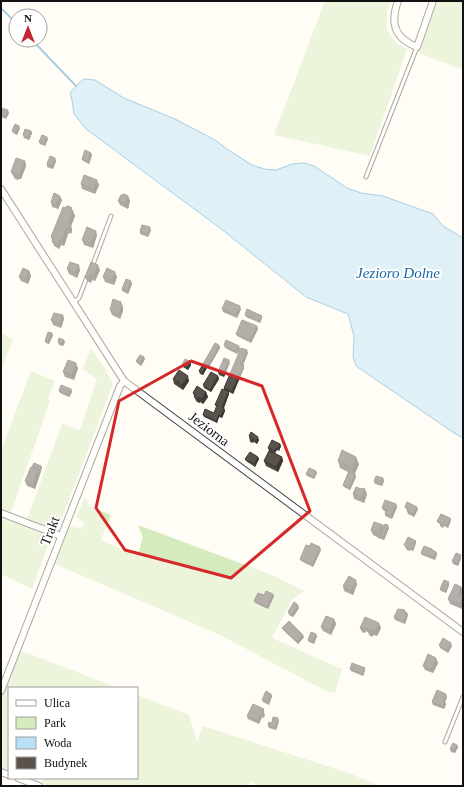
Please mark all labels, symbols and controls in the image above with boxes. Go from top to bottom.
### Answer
north arrow [8,8,48,48]
text: N [24,12,32,24]
water label: Jezioro Dolne [356,265,440,281]
street label: Jeziorna [186,409,233,449]
street label: Trakt [38,514,62,548]
legend [8,687,138,779]
text: Ulica [44,696,71,710]
text: Park [44,716,66,730]
text: Woda [44,736,72,750]
text: Budynek [44,756,87,770]

